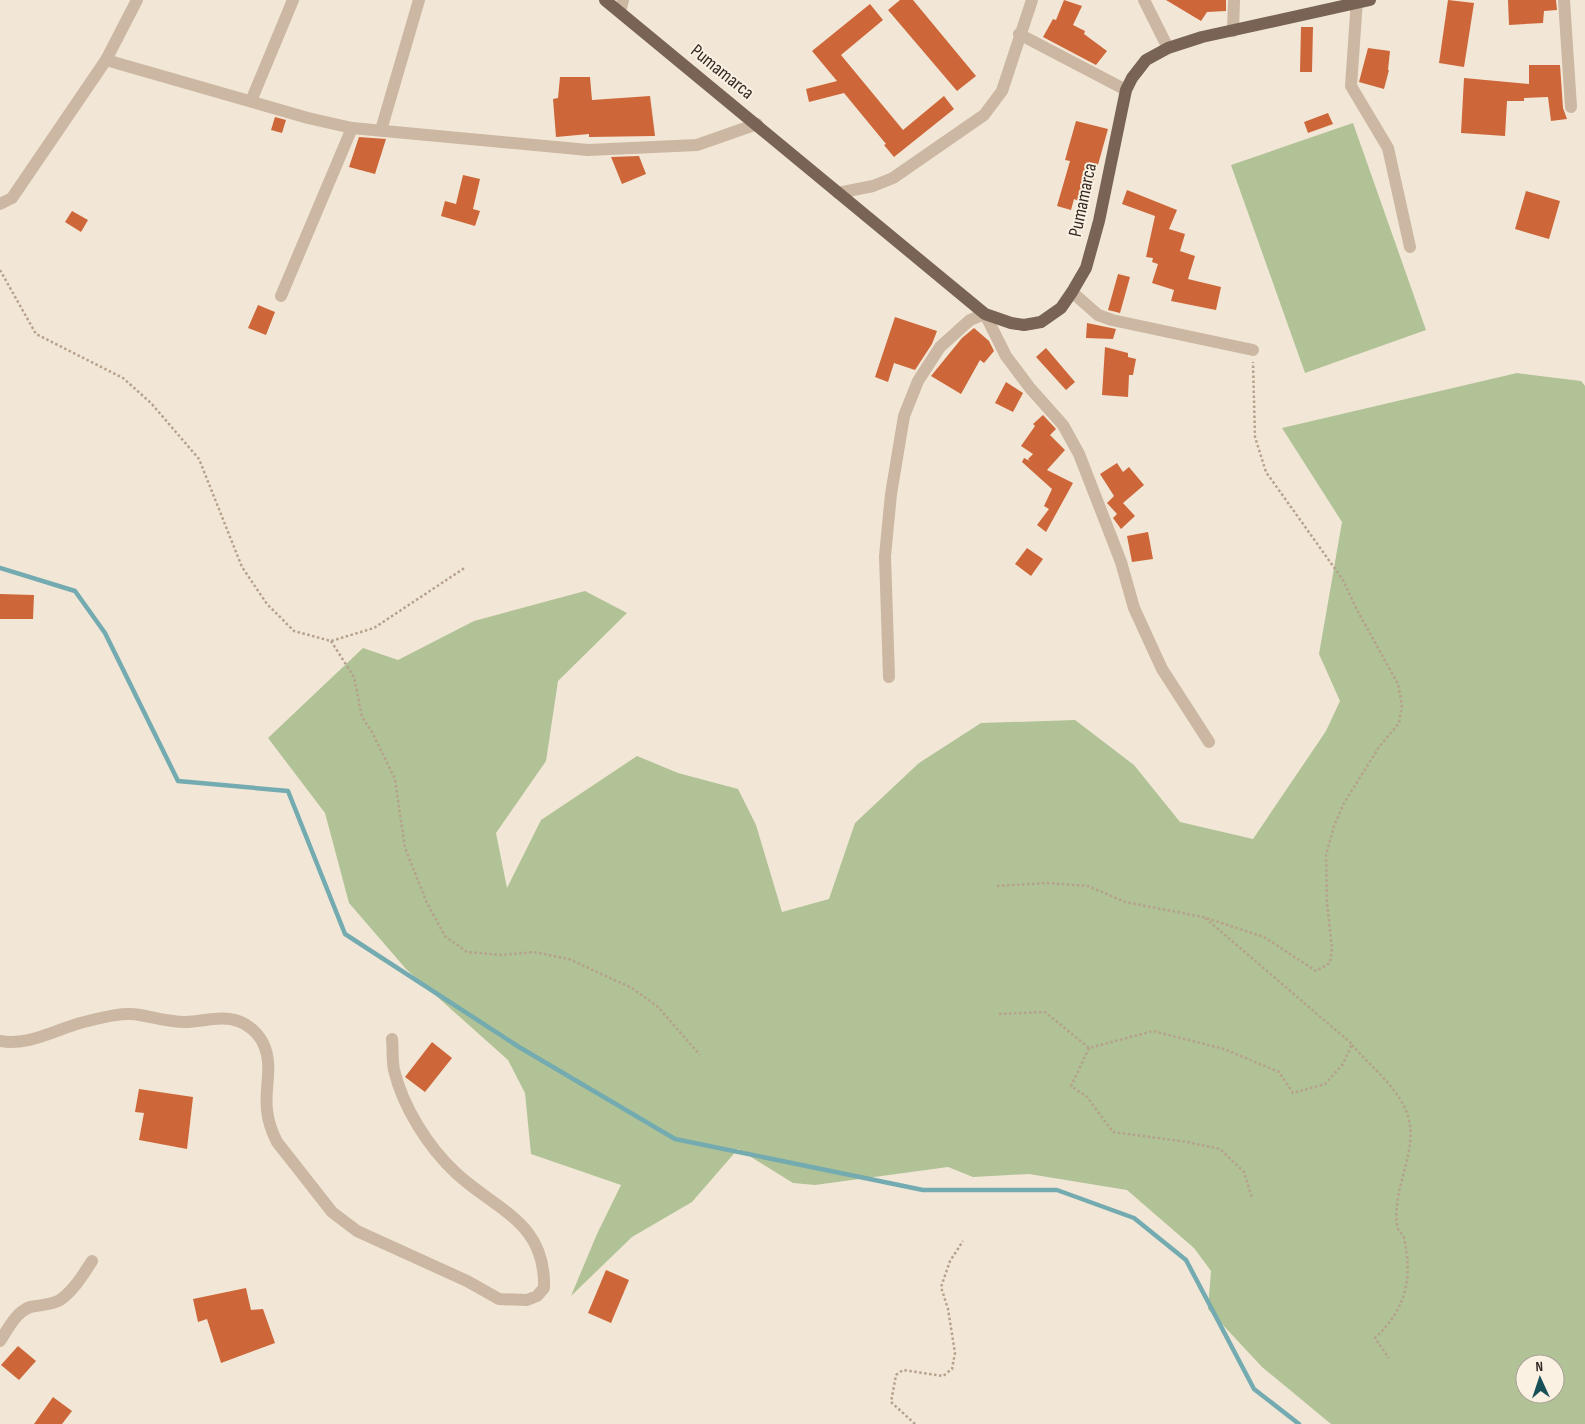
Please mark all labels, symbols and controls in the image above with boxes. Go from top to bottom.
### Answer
street label: Pumamarca [686,40,758,104]
street label: Pumamarca [1064,161,1102,239]
north arrow [1515,1354,1565,1404]
text: N [1535,1358,1544,1375]

